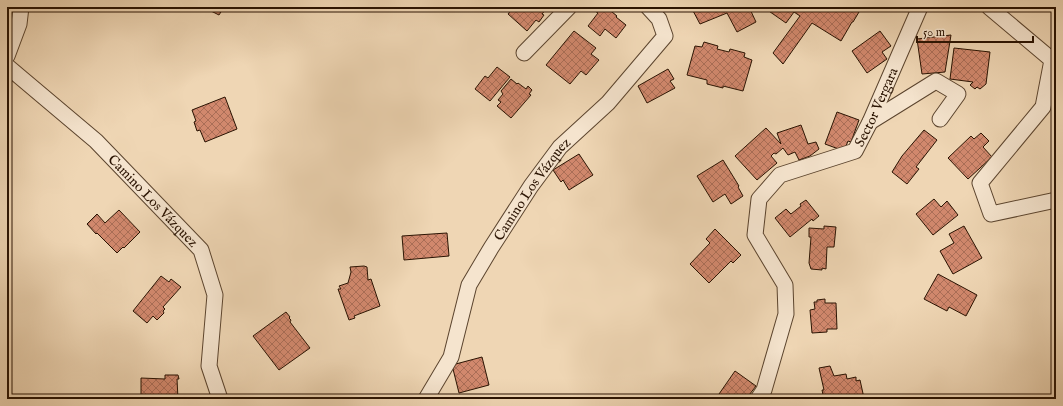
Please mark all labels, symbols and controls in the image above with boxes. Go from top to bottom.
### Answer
scale bar [917,18,1033,44]
text: 50 m [923,25,945,40]
street label: Sector Vergara [851,64,903,150]
street label: Camino Los Vázquez [490,134,575,244]
street label: Camino Los Vázquez [104,151,202,252]

